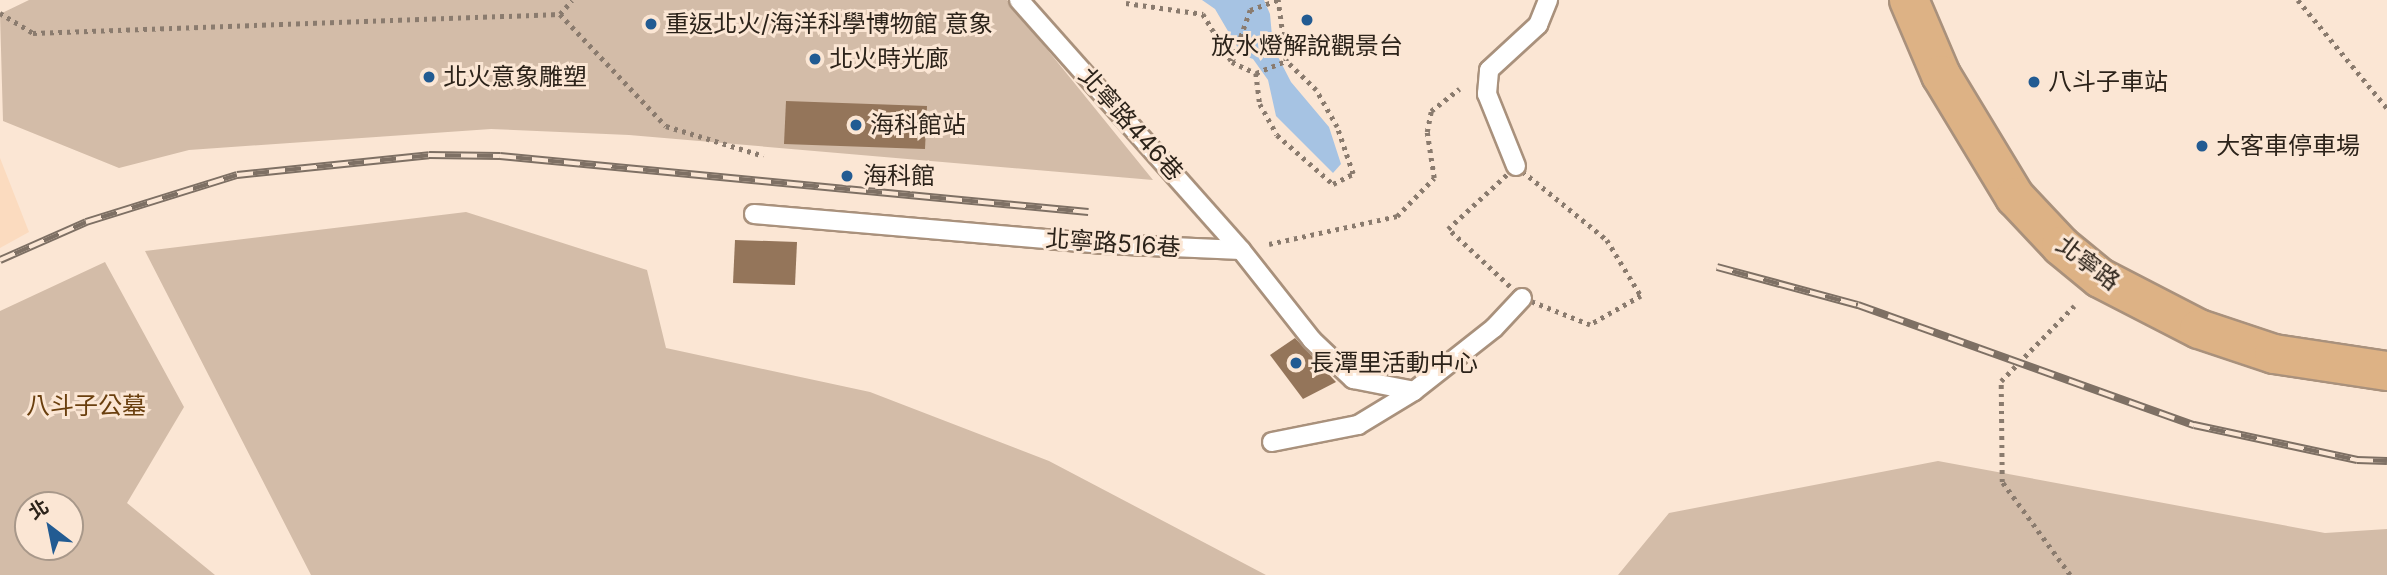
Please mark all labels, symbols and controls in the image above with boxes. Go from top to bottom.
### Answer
place label: 重返北火/海洋科學博物館 意象 [665,10,992,38]
marker: 放水燈解說觀景台 [1299,12,1315,28]
marker: 重返北火/海洋科學博物館 意象 [643,16,659,32]
place label: 放水燈解說觀景台 [1211,32,1403,60]
place label: 北火時光廊 [829,45,949,73]
marker: 北火時光廊 [807,51,823,67]
street label: 北寧路446巷 [1073,62,1189,186]
place label: 北火意象雕塑 [443,63,587,91]
place label: 八斗子車站 [2048,68,2168,96]
marker: 北火意象雕塑 [421,69,437,85]
marker: 八斗子車站 [2026,74,2042,90]
place label: 海科館站 [870,111,966,139]
marker: 海科館站 [848,117,864,133]
place label: 大客車停車場 [2216,132,2360,160]
marker: 大客車停車場 [2194,138,2210,154]
place label: 海科館 [863,162,935,190]
marker: 海科館 [837,166,857,186]
street label: 北寧路516巷 [1045,224,1181,262]
street label: 北寧路 [2051,230,2125,296]
place label: 長潭里活動中心 [1310,349,1478,377]
marker: 長潭里活動中心 [1288,355,1304,371]
park label: 八斗子公墓 [26,392,146,420]
north arrow [14,491,84,561]
text: 北 [25,495,53,524]

